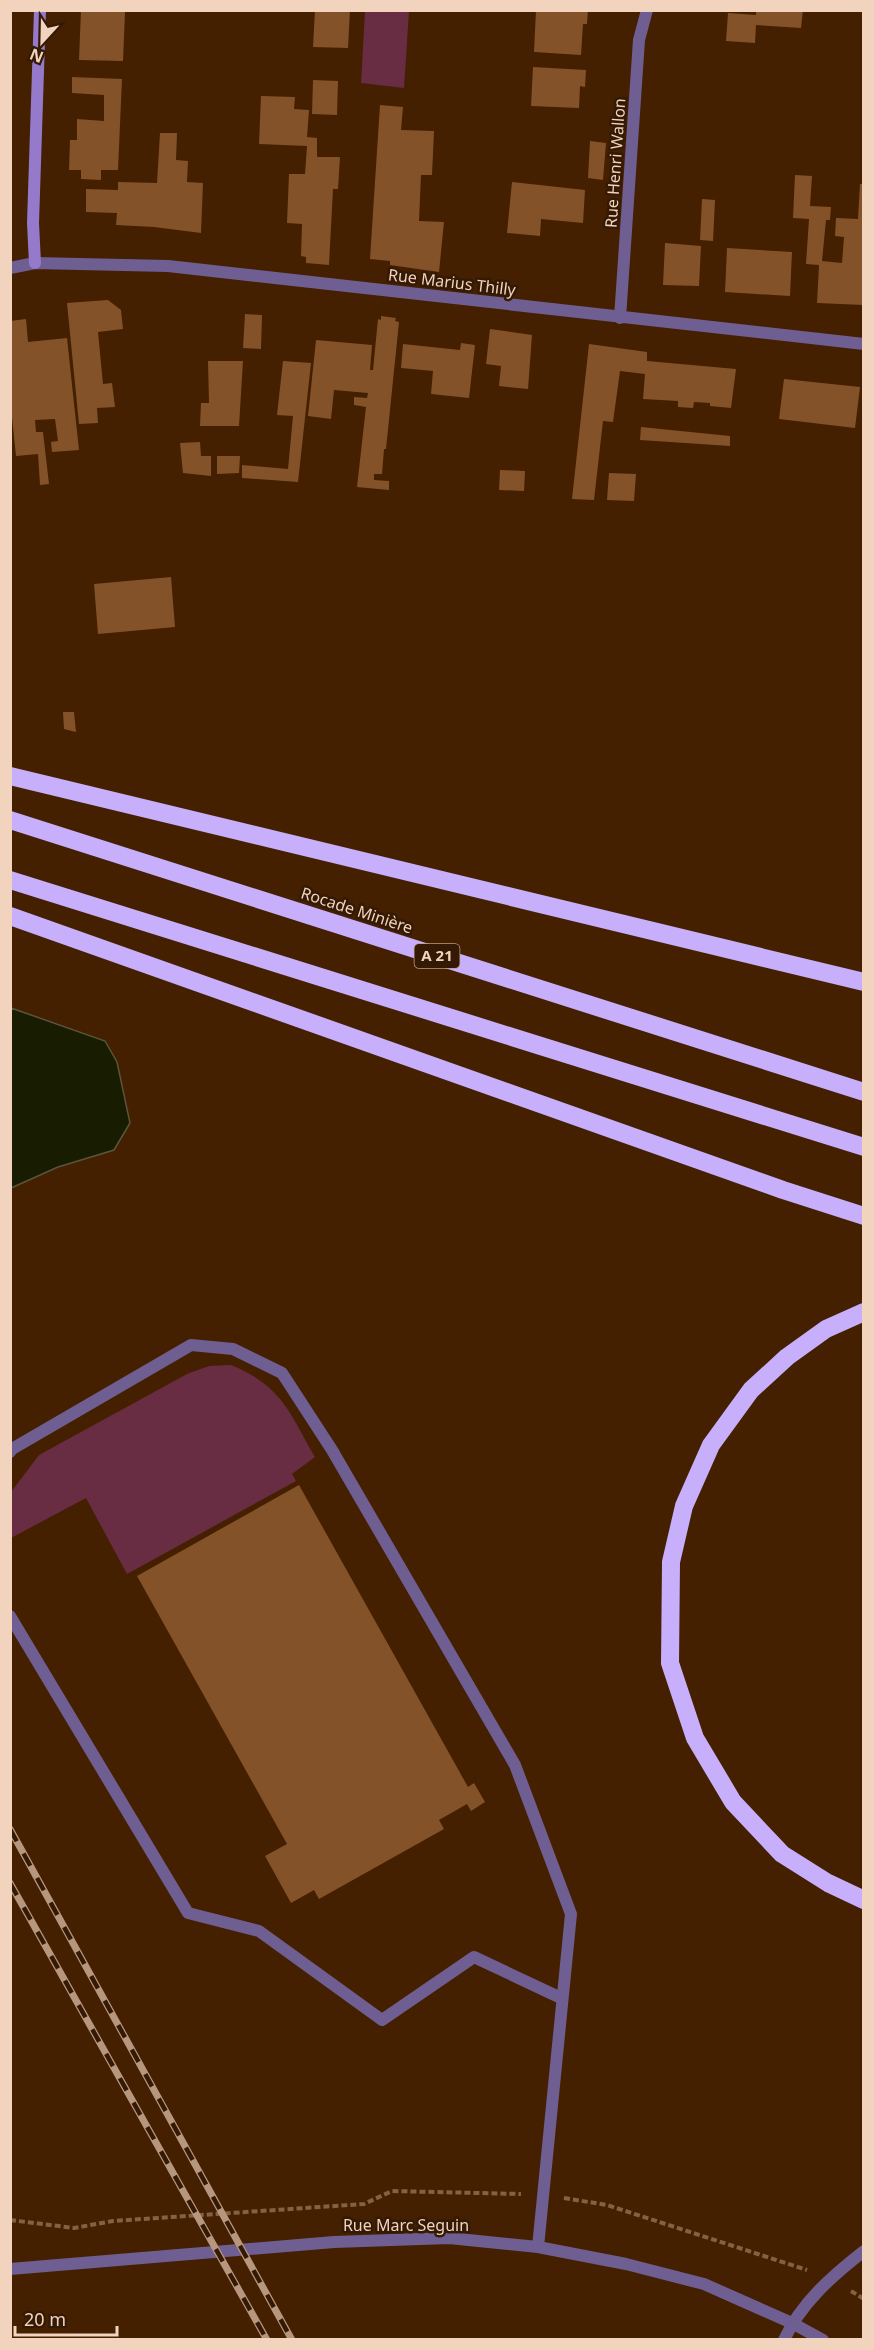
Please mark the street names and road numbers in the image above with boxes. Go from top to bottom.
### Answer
street label: Rue Henri Wallon [599,97,631,229]
street label: Rue Marius Thilly [387,263,518,301]
street label: Rocade Minière [298,882,416,938]
road number: A 21 [414,944,460,968]
street label: Rue Marc Seguin [343,2214,469,2236]

